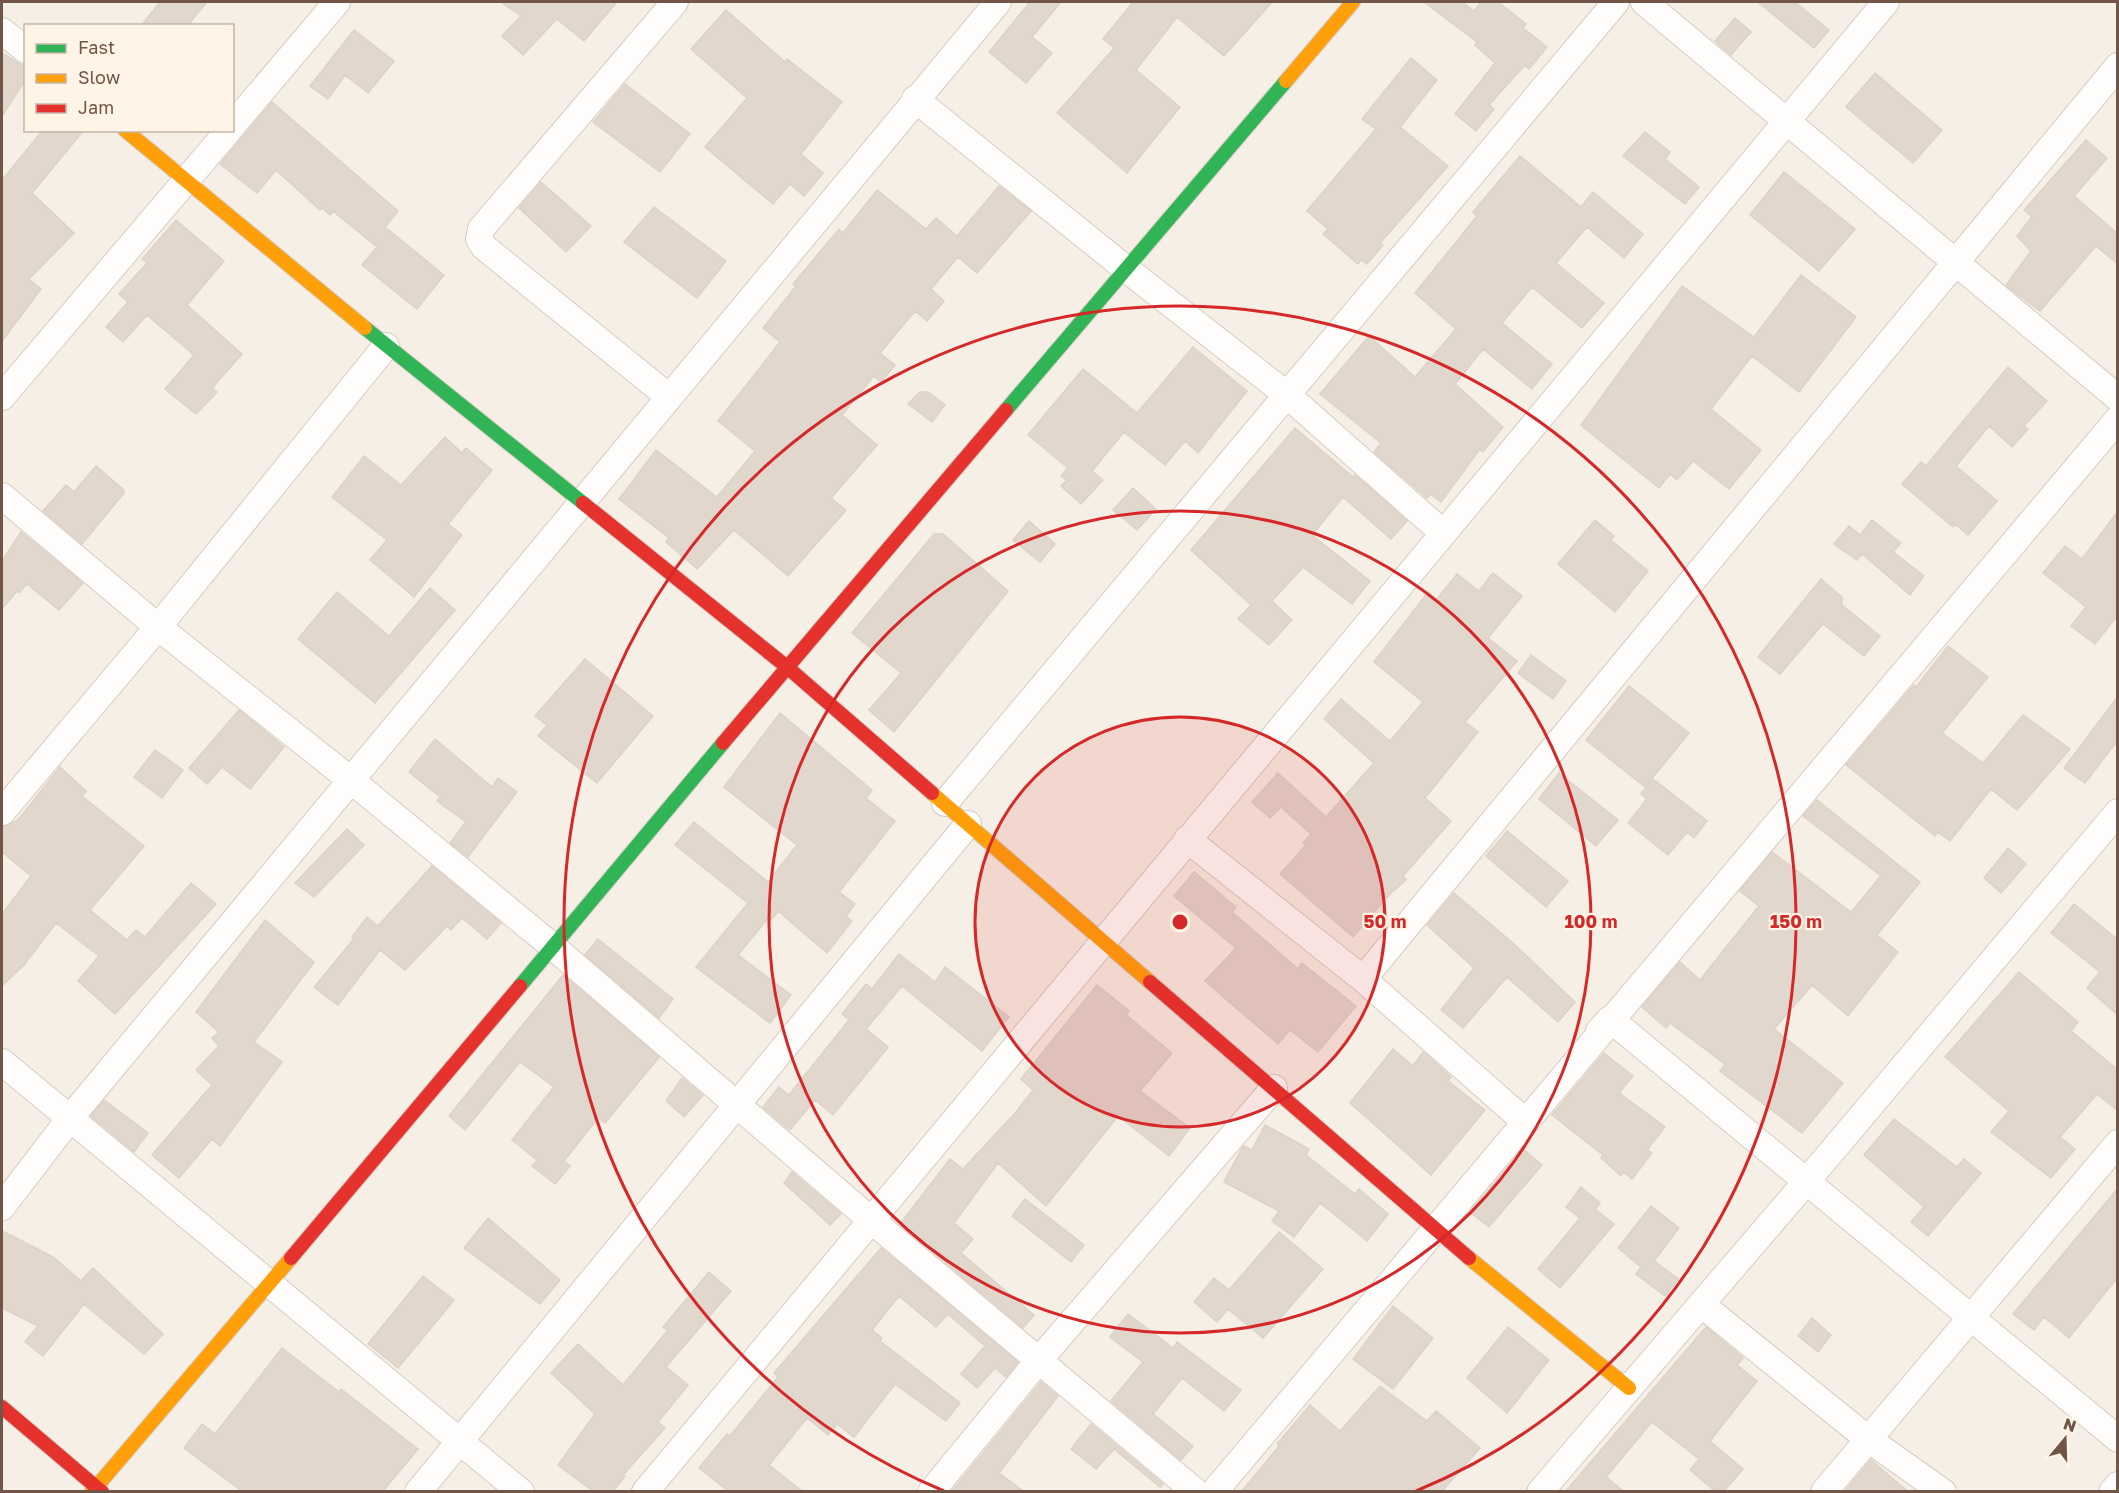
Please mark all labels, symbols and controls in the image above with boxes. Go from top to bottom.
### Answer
legend [24,24,234,132]
text: Fast [78,36,115,58]
text: Slow [78,66,121,88]
text: Jam [78,96,114,118]
text: 50 m [1364,910,1406,932]
text: 100 m [1565,910,1617,932]
text: 150 m [1770,910,1822,932]
centre of rings [1170,912,1190,932]
north arrow [2035,1409,2095,1469]
text: N [2061,1413,2079,1436]

